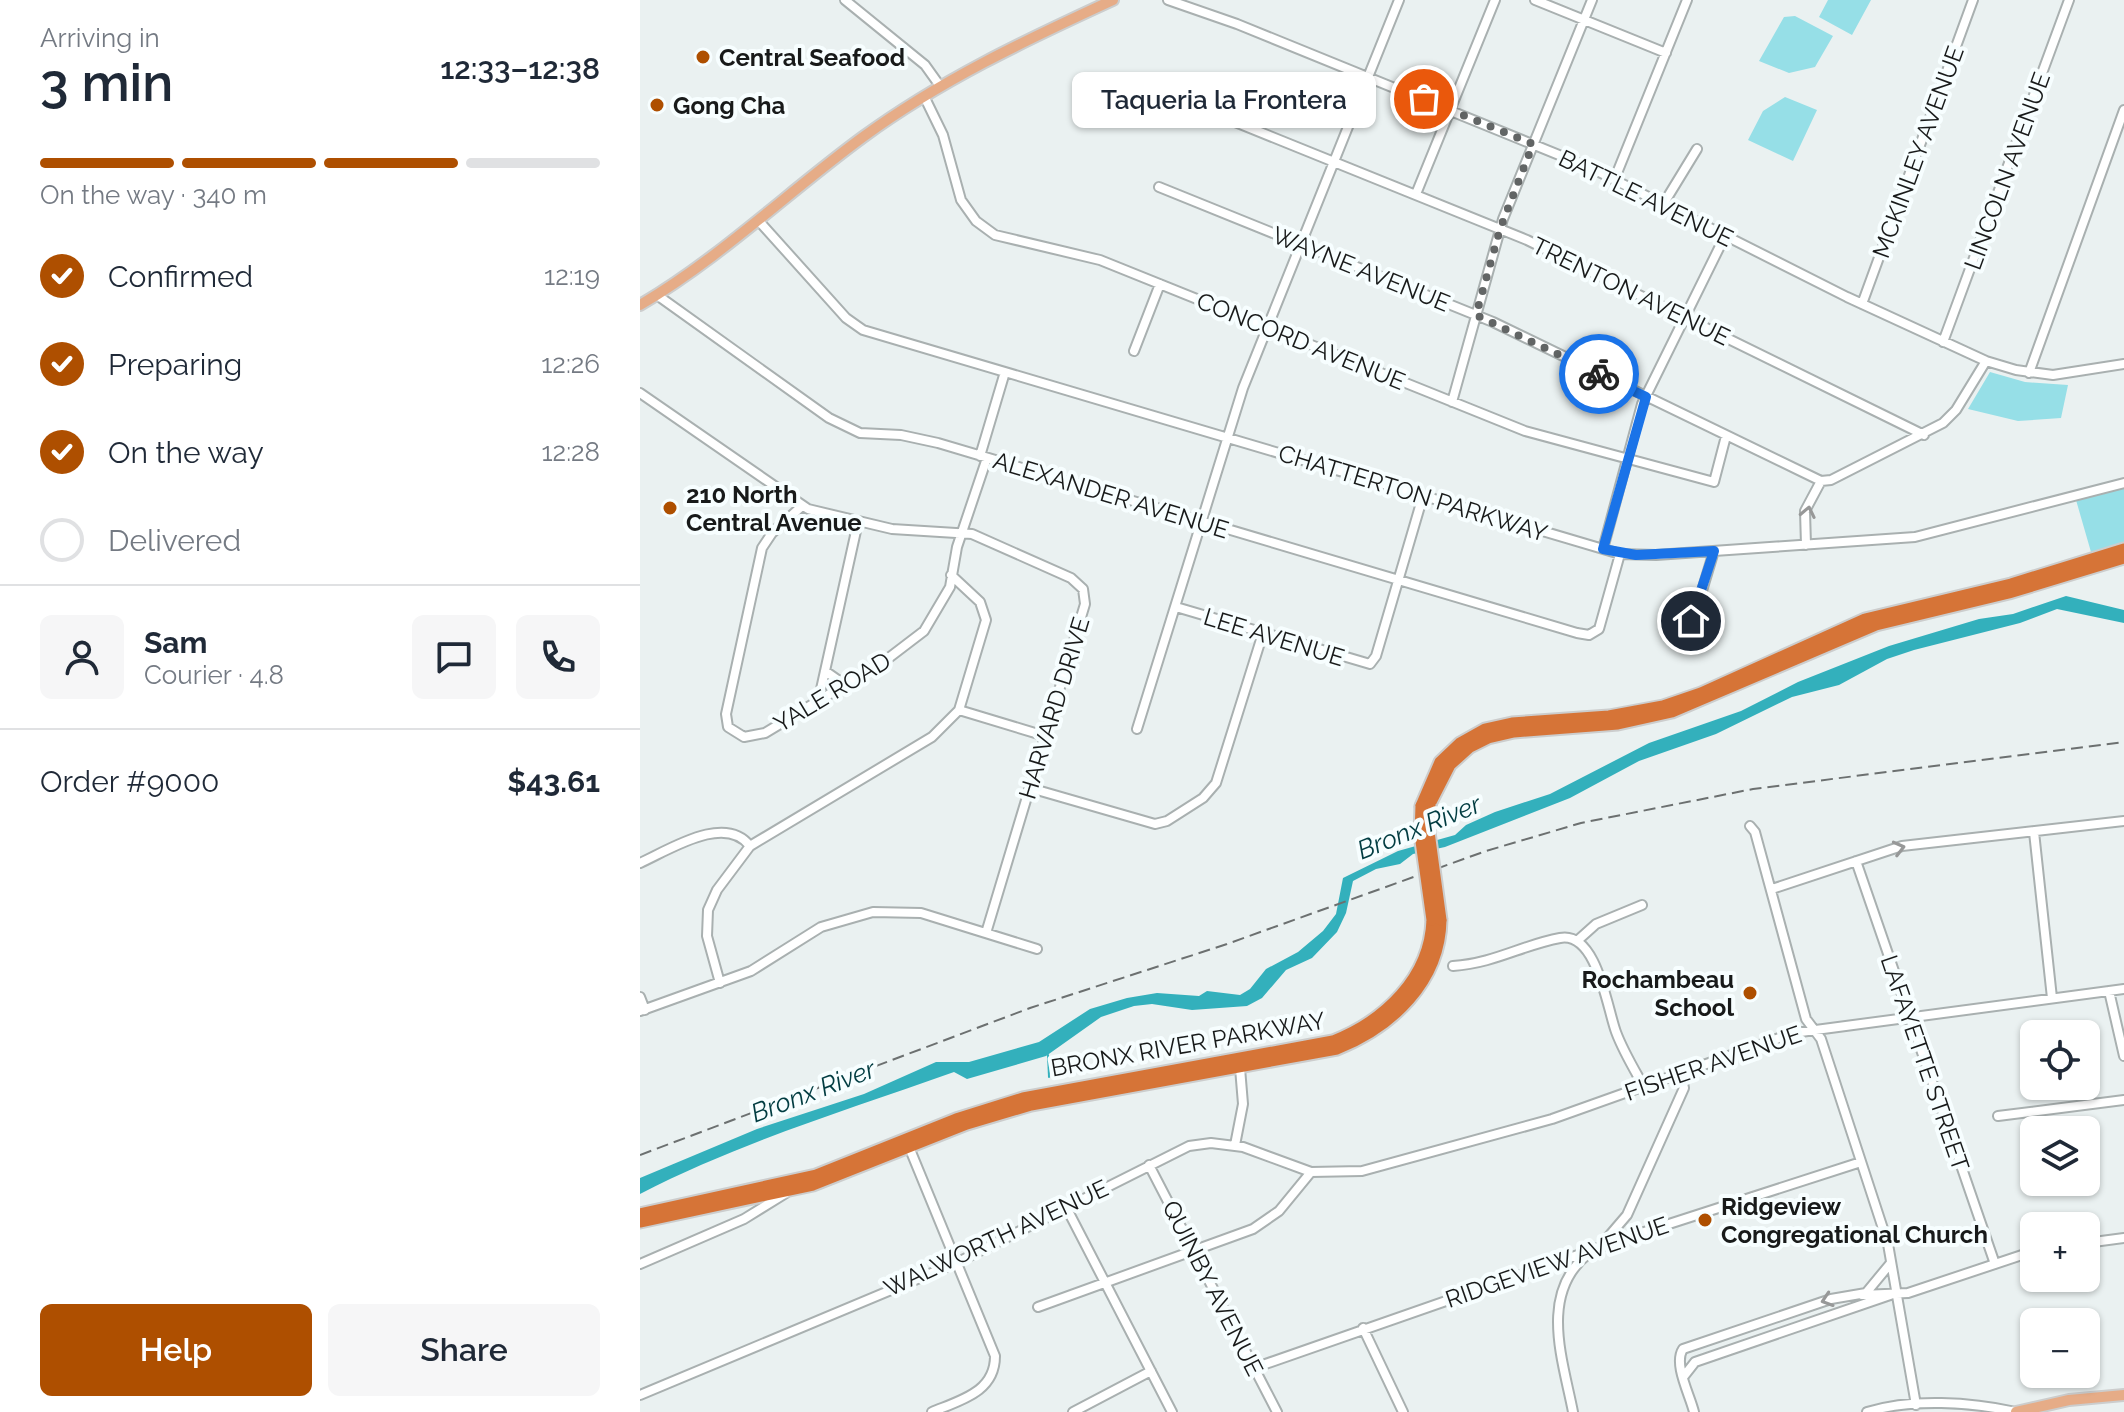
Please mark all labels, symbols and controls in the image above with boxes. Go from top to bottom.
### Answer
text: Arriving in [40,23,160,53]
street label: MCKINLEY AVENUE [1866,42,1970,262]
place label: Central Seafood [719,43,905,72]
marker: Central Seafood [694,48,712,66]
text: 12:33–12:38 [440,51,600,86]
text: 3 min [40,52,173,113]
pin [1390,65,1458,133]
street label: LINCOLN AVENUE [1958,68,2056,274]
callout: Taqueria la Frontera [1072,71,1376,127]
icon: bag [1402,77,1446,121]
text: Taqueria la Frontera [1101,85,1347,115]
place label: Gong Cha [673,91,785,120]
marker: Gong Cha [648,96,666,114]
street label: BATTLE AVENUE [1554,143,1738,253]
text: On the way · 340 m [40,180,267,210]
street label: WAYNE AVENUE [1268,220,1454,318]
street label: TRENTON AVENUE [1527,231,1735,351]
icon: check [40,254,84,298]
text: Confirmed [108,259,253,294]
text: 12:19 [544,261,600,291]
street label: CONCORD AVENUE [1192,286,1410,396]
courier [1559,334,1639,414]
icon: check [40,342,84,386]
text: Preparing [108,347,242,382]
text: 12:26 [541,349,600,379]
icon: bike [1577,352,1621,396]
icon: check [40,430,84,474]
text: On the way [108,435,264,470]
text: 12:28 [541,437,600,467]
street label: CHATTERTON PARKWAY [1275,438,1551,548]
street label: ALEXANDER AVENUE [990,445,1232,545]
place label: 210 North Central Avenue [686,480,862,537]
marker: 210 North Central Avenue [661,499,679,517]
one-way arrow [1798,505,1815,518]
text: Delivered [108,523,241,558]
pin [1657,587,1725,655]
icon: home [1669,599,1713,643]
street label: LEE AVENUE [1200,602,1348,672]
street label: HARVARD DRIVE [1013,613,1095,803]
button: person [40,615,124,699]
button: chat [412,615,496,699]
button: phone [516,615,600,699]
text: Sam [144,625,207,660]
street label: YALE ROAD [768,646,896,738]
text: Courier · 4.8 [144,660,284,690]
text: Order #9000 [40,764,219,799]
text: $43.61 [507,764,600,799]
water label: Bronx River [1353,788,1486,865]
one-way arrow [1892,841,1906,858]
street label: LAFAYETTE STREET [1874,951,1976,1175]
place label: Rochambeau School [1582,965,1734,1022]
marker: Rochambeau School [1741,984,1759,1002]
street label: BRONX RIVER PARKWAY [1048,1005,1328,1082]
street label: FISHER AVENUE [1621,1019,1805,1107]
map controls [2020,1020,2100,1388]
button: locate [2020,1020,2100,1100]
water label: Bronx River [747,1053,880,1128]
button: layers [2020,1116,2100,1196]
street label: WALWORTH AVENUE [879,1173,1113,1303]
place label: Ridgeview Congregational Church [1721,1192,1988,1249]
street label: QUINBY AVENUE [1156,1195,1270,1381]
street label: RIDGEVIEW AVENUE [1442,1210,1672,1314]
marker: Ridgeview Congregational Church [1696,1211,1714,1229]
button: + [2020,1212,2100,1292]
one-way arrow [1821,1291,1835,1307]
button: Help [40,1304,312,1396]
button: Share [328,1304,600,1396]
button: − [2020,1308,2100,1388]

